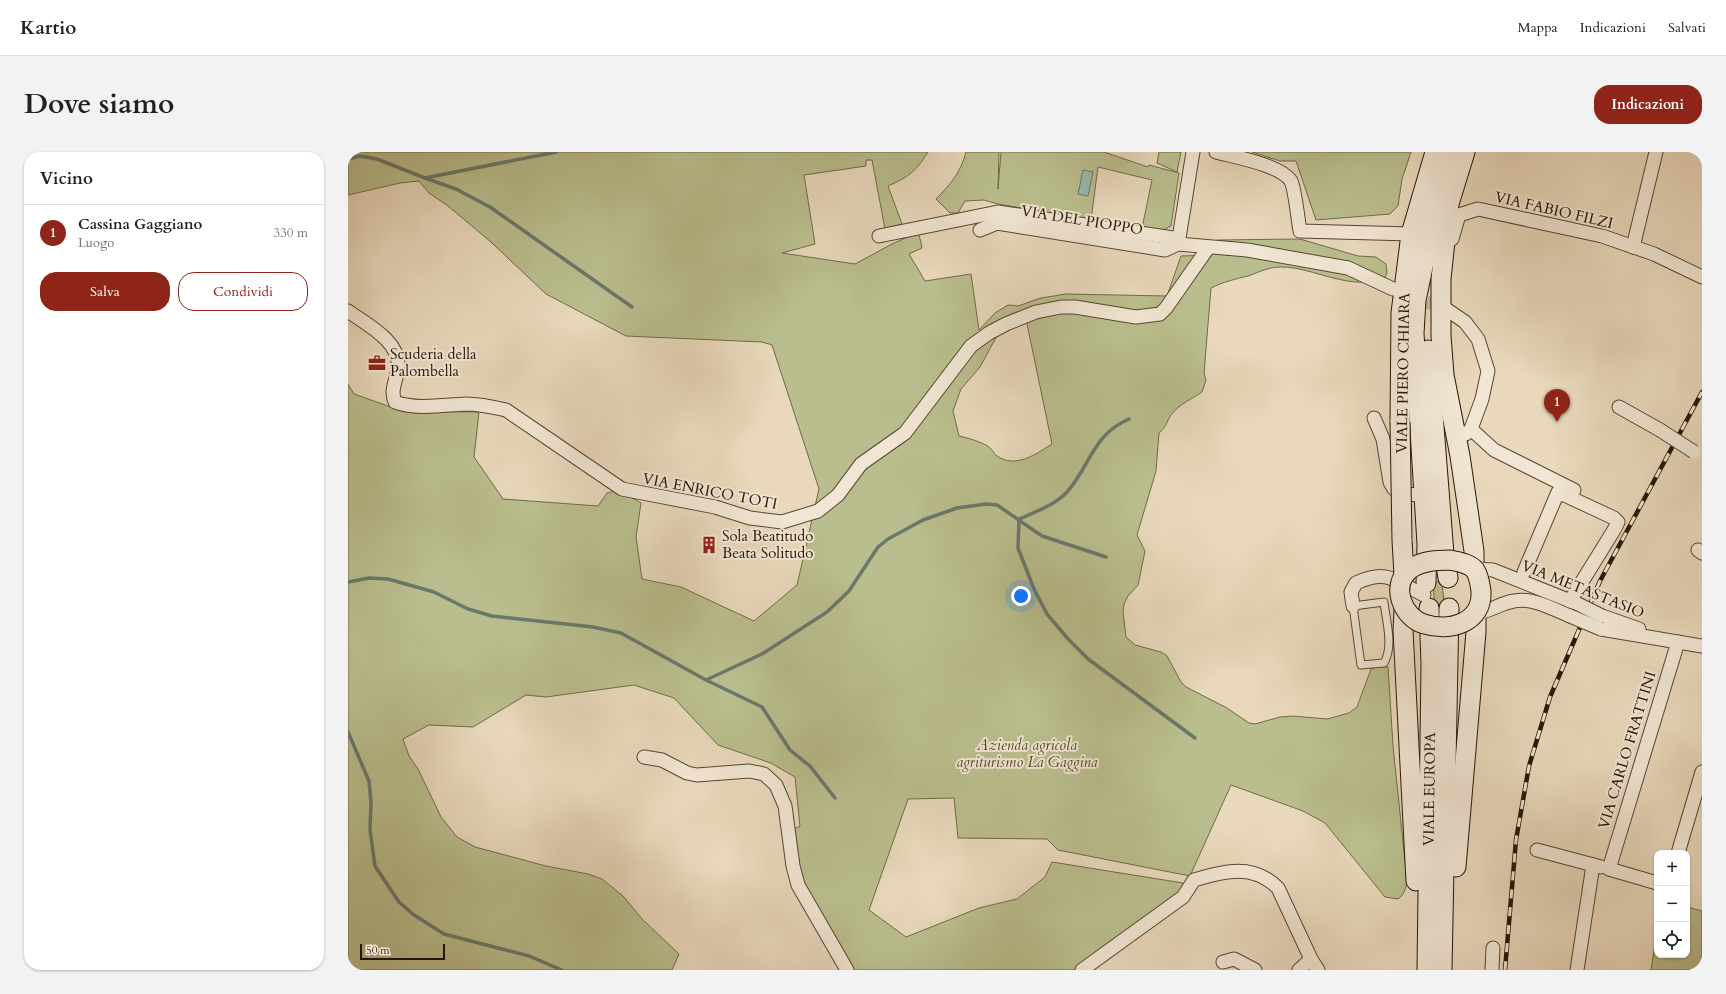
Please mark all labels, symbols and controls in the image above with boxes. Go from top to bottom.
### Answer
text: Kartio [20,15,76,41]
text: Mappa [1517,18,1558,37]
text: Indicazioni [1580,18,1646,37]
text: Salvati [1668,18,1706,37]
text: Dove siamo [24,85,174,123]
button: Indicazioni [1594,85,1702,124]
text: Vicino [40,167,93,190]
street label: VIA FABIO FILZI [1493,187,1615,233]
street label: VIA DEL PIOPPO [1020,200,1144,240]
text: Cassina Gaggiano [78,214,202,234]
text: 1 [50,224,56,242]
text: 330 m [274,224,308,242]
text: Luogo [78,234,114,252]
button: Salva [40,272,170,311]
button: Condividi [178,272,308,311]
street label: VIALE PIERO CHIARA [1392,292,1414,453]
place label: Scuderia della Palombella [390,344,477,381]
office icon: Scuderia della Palombella [367,353,387,373]
pin: 1 [1544,389,1570,422]
street label: VIA ENRICO TOTI [641,468,779,514]
place label: Sola Beatitudo Beata Solitudo [722,526,813,563]
building icon: Sola Beatitudo Beata Solitudo [699,535,719,555]
street label: VIA METASTASIO [1519,555,1647,623]
your location [1011,586,1031,606]
street label: VIA CARLO FRATTINI [1593,669,1661,831]
street label: VIALE EUROPA [1419,732,1440,846]
park label: Azienda agricola agriturismo La Gaggina [956,735,1098,772]
map controls [1654,850,1690,958]
button: + [1654,850,1690,886]
button: − [1654,886,1690,922]
button: locate [1654,922,1690,958]
scale bar [360,942,445,961]
text: 50 m [366,943,390,958]

